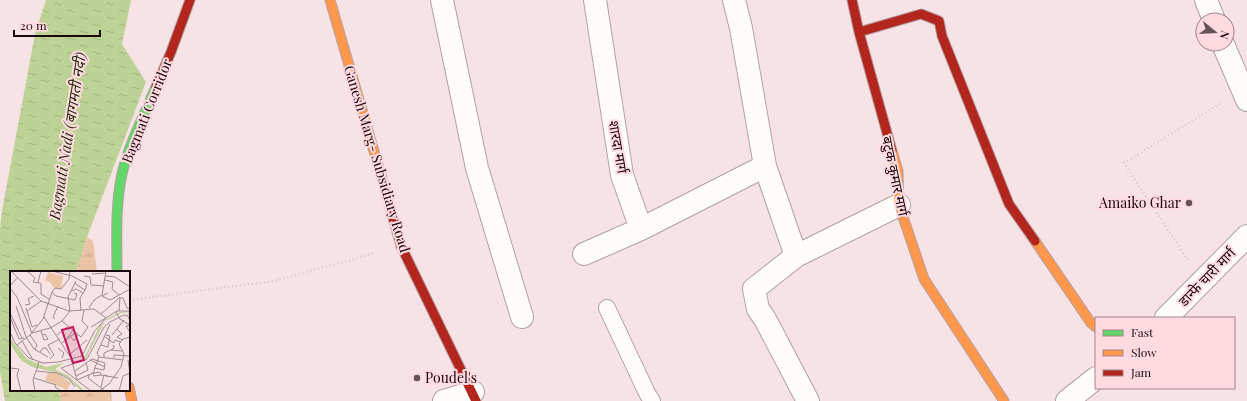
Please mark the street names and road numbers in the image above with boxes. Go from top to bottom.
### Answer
street label: Bagmati Corridor [117,55,176,166]
street label: Ganesh Marg- Subsidiary Road [340,63,415,255]
street label: शारदा मार्ग [605,119,633,176]
street label: बटुक कुमार मार्ग [877,134,913,219]
street label: डान्फे चारी मार्ग [1173,242,1240,311]

